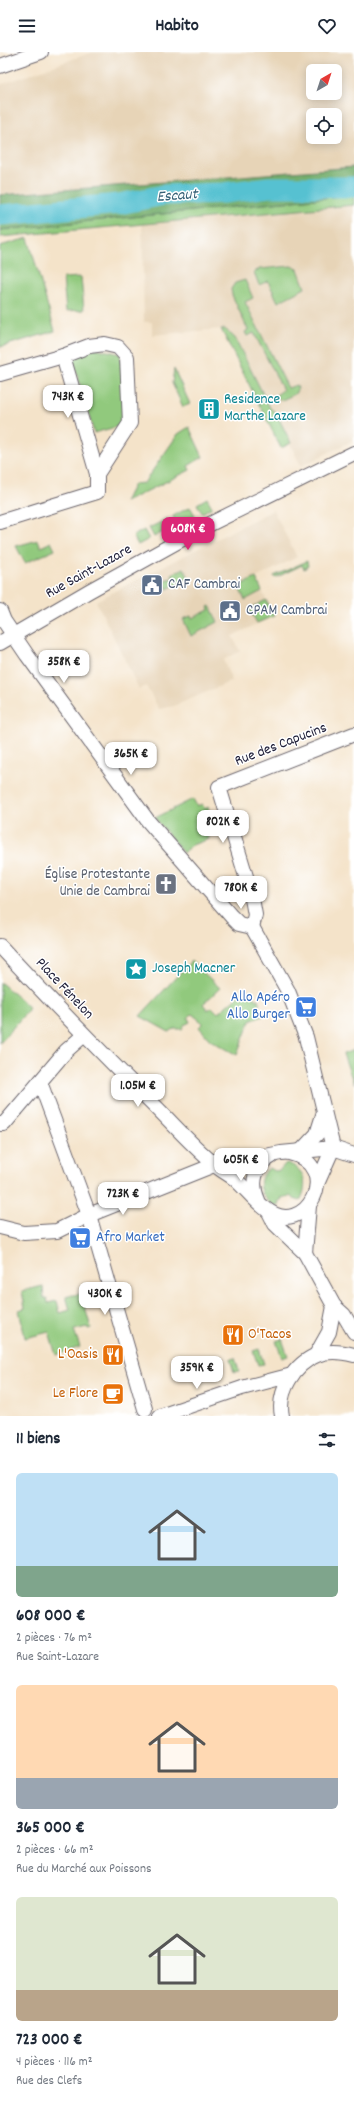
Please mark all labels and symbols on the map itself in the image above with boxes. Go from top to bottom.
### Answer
north arrow [306,64,342,100]
water label: Escaut [156,183,200,209]
pin: 743K € [35,385,101,419]
place label: Residence Marthe Lazare [224,389,306,428]
building icon: Residence Marthe Lazare [196,396,222,422]
pin: 608K € [155,517,221,551]
street label: Rue Saint-Lazare [42,539,137,605]
public building icon: CAF Cambrai [139,572,165,598]
place label: CAF Cambrai [168,574,241,596]
public building icon: CPAM Cambrai [217,598,243,624]
place label: CPAM Cambrai [246,600,327,622]
pin: 358K € [31,650,97,684]
street label: Rue des Capucins [232,717,330,773]
pin: 365K € [98,742,164,776]
pin: 802K € [190,810,256,844]
place label: Église Protestante Unie de Cambrai [45,864,150,903]
church icon: Église Protestante Unie de Cambrai [153,871,179,897]
pin: 780K € [208,876,274,910]
street label: Place Fénelon [30,953,98,1025]
place icon: Joseph Macner [123,956,149,982]
place label: Joseph Macner [152,958,236,980]
place label: Allo Apéro Allo Burger [227,987,290,1026]
supermarket icon: Allo Apéro Allo Burger [293,994,319,1020]
pin: 1.05M € [101,1074,175,1108]
pin: 605K € [208,1148,274,1182]
pin: 723K € [90,1182,156,1216]
supermarket icon: Afro Market [67,1225,93,1251]
place label: Afro Market [96,1227,165,1249]
pin: 430K € [72,1282,138,1316]
restaurant icon: O'Tacos [220,1322,246,1348]
place label: O'Tacos [248,1324,292,1346]
restaurant icon: L'Oasis [100,1342,126,1368]
place label: L'Oasis [58,1344,98,1366]
pin: 359K € [164,1356,230,1390]
cafe icon: Le Flore [100,1381,126,1407]
place label: Le Flore [53,1383,98,1405]

